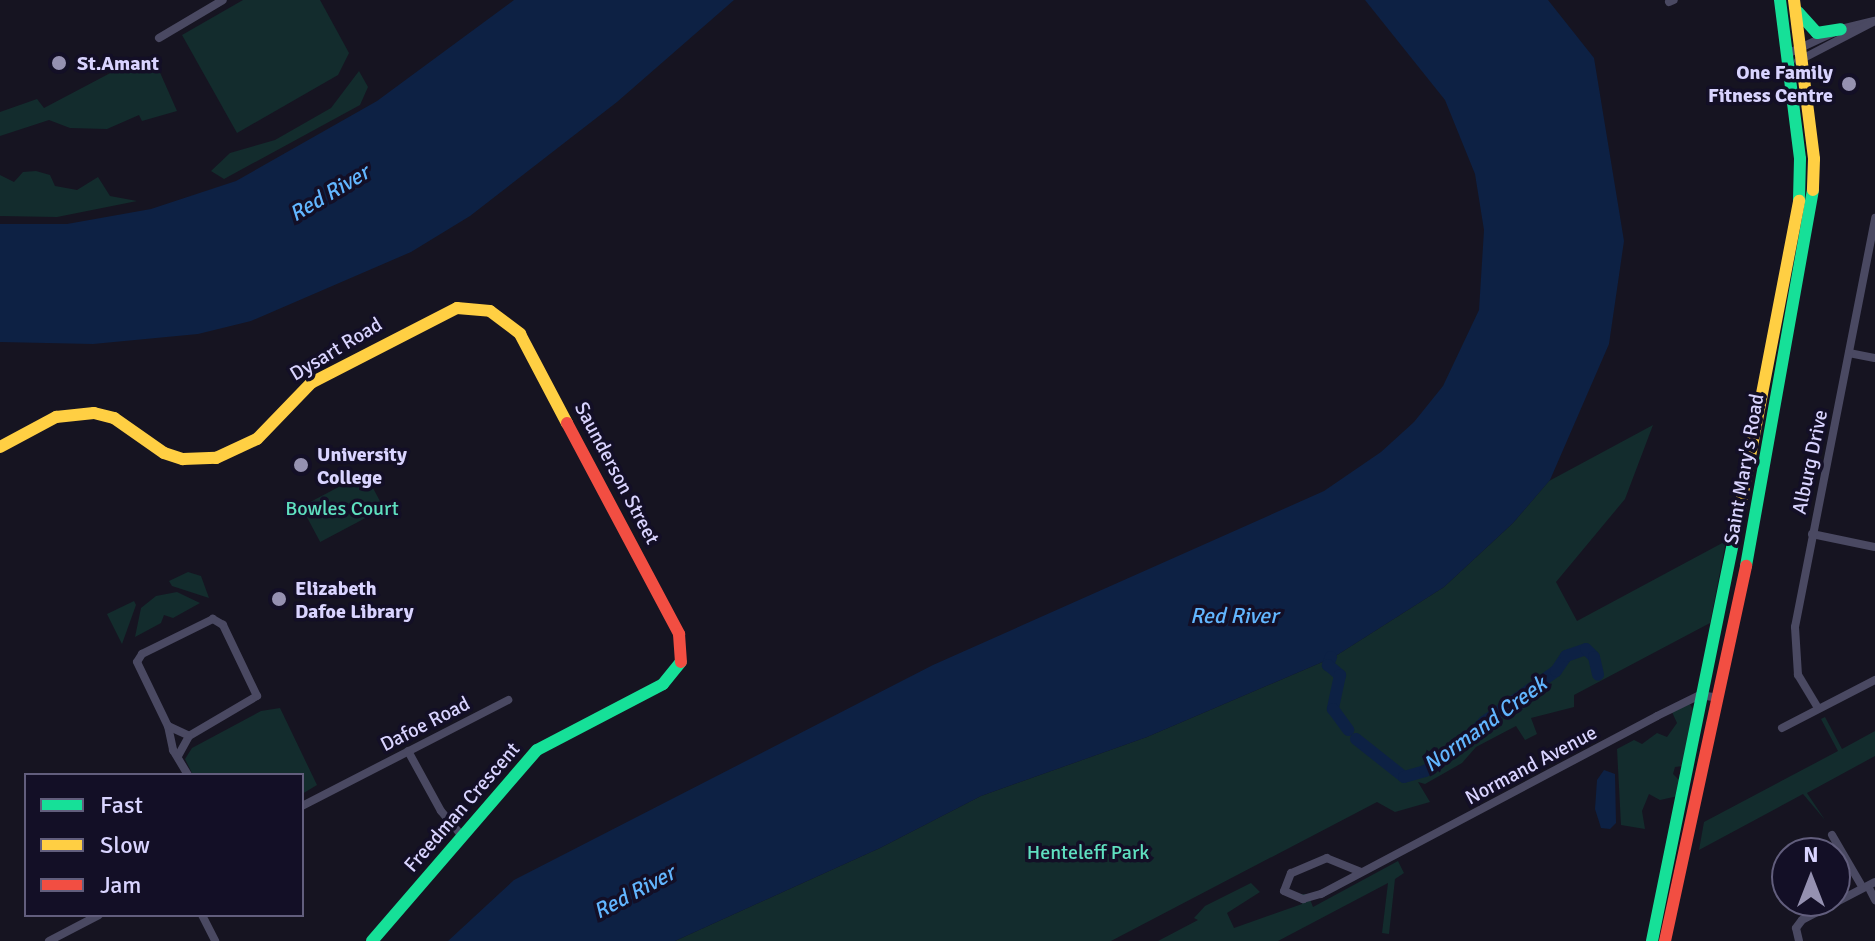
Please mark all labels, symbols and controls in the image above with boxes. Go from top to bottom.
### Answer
place label: St.Amant [77,51,159,75]
marker: St.Amant [48,52,70,74]
place label: One Family Fitness Centre [1708,60,1833,107]
marker: One Family Fitness Centre [1840,75,1858,93]
water label: Red River [284,159,374,227]
street label: Dysart Road [286,312,386,386]
street label: Saint Mary's Road [1719,392,1769,546]
street label: Saunderson Street [569,398,665,548]
street label: Alburg Drive [1787,408,1833,516]
place label: University College [317,442,407,489]
marker: University College [292,456,310,474]
park label: Bowles Court [285,496,399,520]
place label: Elizabeth Dafoe Library [295,576,414,623]
marker: Elizabeth Dafoe Library [270,590,288,608]
water label: Red River [1190,603,1278,629]
water label: Normand Creek [1418,670,1552,778]
street label: Dafoe Road [376,691,474,757]
street label: Normand Avenue [1461,720,1601,810]
street label: Freedman Crescent [399,737,525,877]
legend [24,773,304,917]
text: Fast [100,790,143,820]
text: Slow [100,830,150,860]
north arrow [1771,837,1851,917]
park label: Henteleff Park [1027,840,1149,864]
text: N [1803,841,1819,868]
water label: Red River [589,860,679,924]
text: Jam [100,870,141,900]

